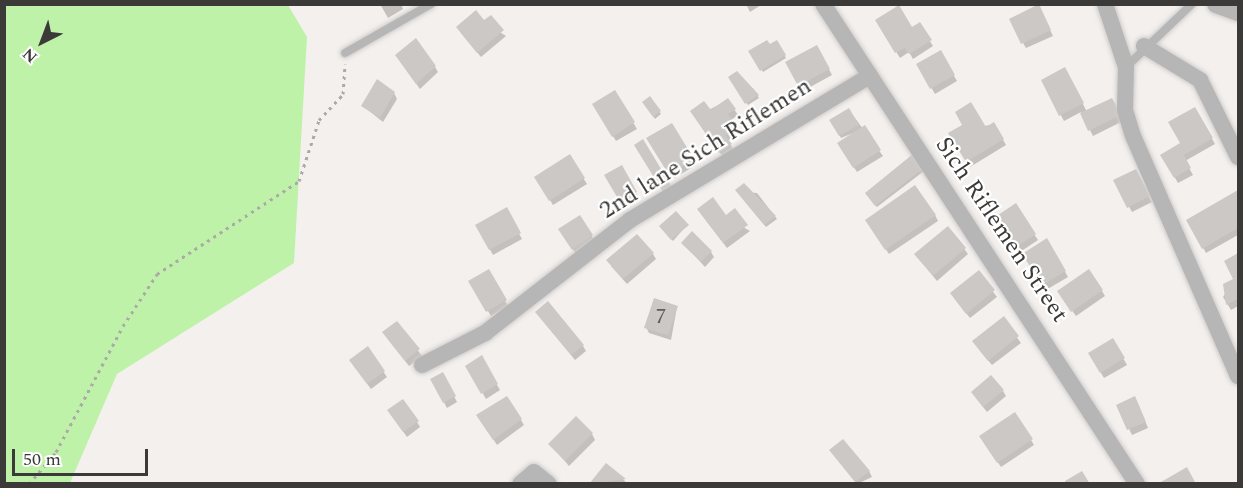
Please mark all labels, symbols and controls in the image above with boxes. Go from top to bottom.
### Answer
north arrow [12,12,72,72]
text: N [17,42,43,69]
street label: 2nd lane Sich Riflemen [595,72,817,226]
street label: Sich Riflemen Street [928,132,1074,328]
house number: 7 [656,304,666,330]
scale bar [15,437,152,475]
text: 50 m [23,446,61,473]

